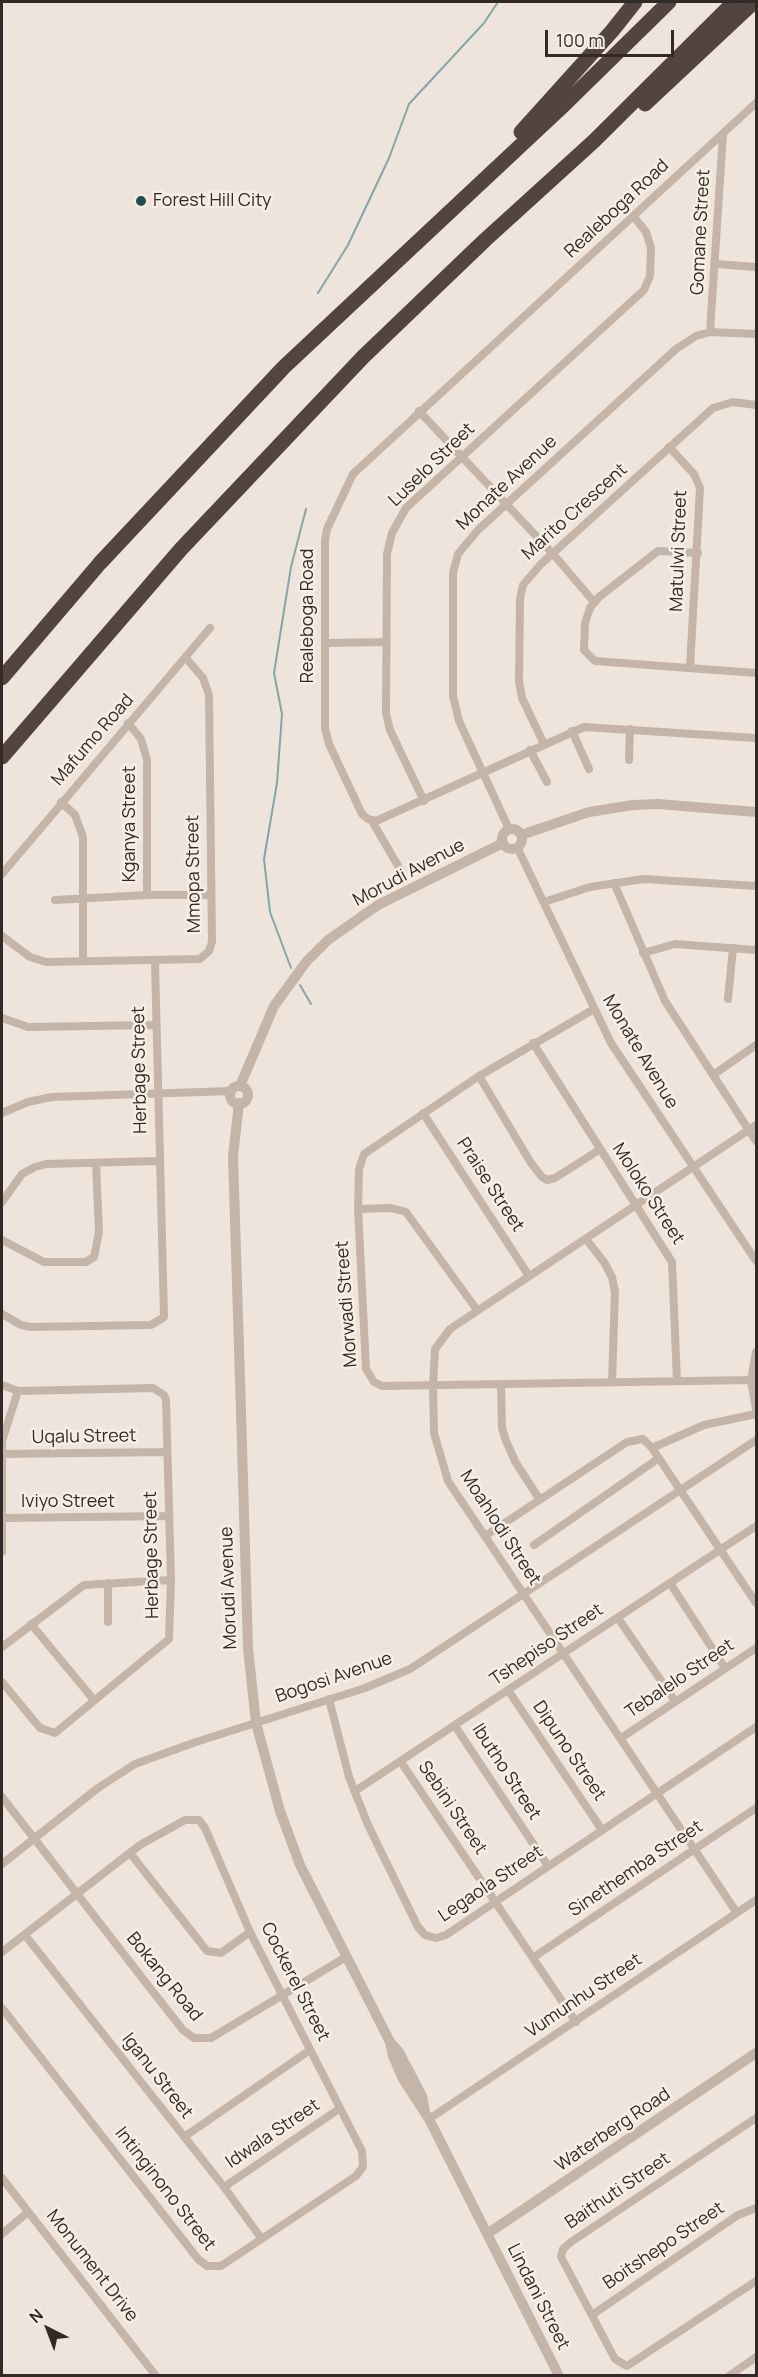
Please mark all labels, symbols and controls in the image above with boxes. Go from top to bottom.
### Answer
scale bar [548,18,677,56]
text: 100 m [556,28,604,52]
street label: Realeboga Road [560,155,674,263]
street label: Gomane Street [687,168,715,296]
place label: Forest Hill City [153,190,272,212]
marker: Forest Hill City [134,194,148,208]
street label: Luselo Street [385,419,479,511]
street label: Monate Avenue [452,431,562,535]
street label: Marito Crescent [518,459,632,565]
street label: Matulwi Street [666,490,692,612]
street label: Realeboga Road [297,549,319,683]
street label: Mafumo Road [47,690,139,790]
street label: Kganya Street [119,766,141,882]
street label: Mmopa Street [182,815,206,933]
street label: Morudi Avenue [350,835,468,911]
street label: Monate Avenue [598,991,682,1113]
street label: Herbage Street [128,1006,152,1134]
street label: Praise Street [452,1134,528,1236]
street label: Moloko Street [607,1139,689,1249]
street label: Morwadi Street [332,1240,362,1368]
street label: Uqalu Street [31,1425,137,1449]
street label: Moahlodi Street [455,1466,545,1590]
street label: Iviyo Street [21,1491,115,1513]
street label: Herbage Street [140,1491,164,1619]
street label: Morudi Avenue [216,1526,242,1650]
street label: Tshepiso Street [486,1599,608,1691]
street label: Tebalelo Street [622,1635,738,1723]
street label: Bogosi Avenue [273,1648,395,1708]
street label: Dipuno Street [528,1697,610,1805]
street label: Ibutho Street [467,1720,545,1824]
street label: Sebini Street [413,1757,491,1859]
street label: Sinethemba Street [565,1816,707,1922]
street label: Legaola Street [435,1841,547,1927]
street label: Cockerel Street [256,1919,334,2045]
street label: Bokang Road [122,1928,206,2026]
street label: Vumunhu Street [522,1949,646,2043]
street label: Iganu Street [117,2029,197,2123]
street label: Waterberg Road [551,2084,675,2176]
street label: Idwala Street [222,2095,324,2173]
street label: Intinginono Street [110,2123,220,2255]
street label: Baithuti Street [562,2148,674,2234]
street label: Boitshepo Street [599,2198,729,2294]
street label: Monument Drive [42,2206,142,2326]
street label: Lindani Street [502,2240,574,2354]
north arrow [18,2299,78,2359]
text: N [24,2304,48,2328]

